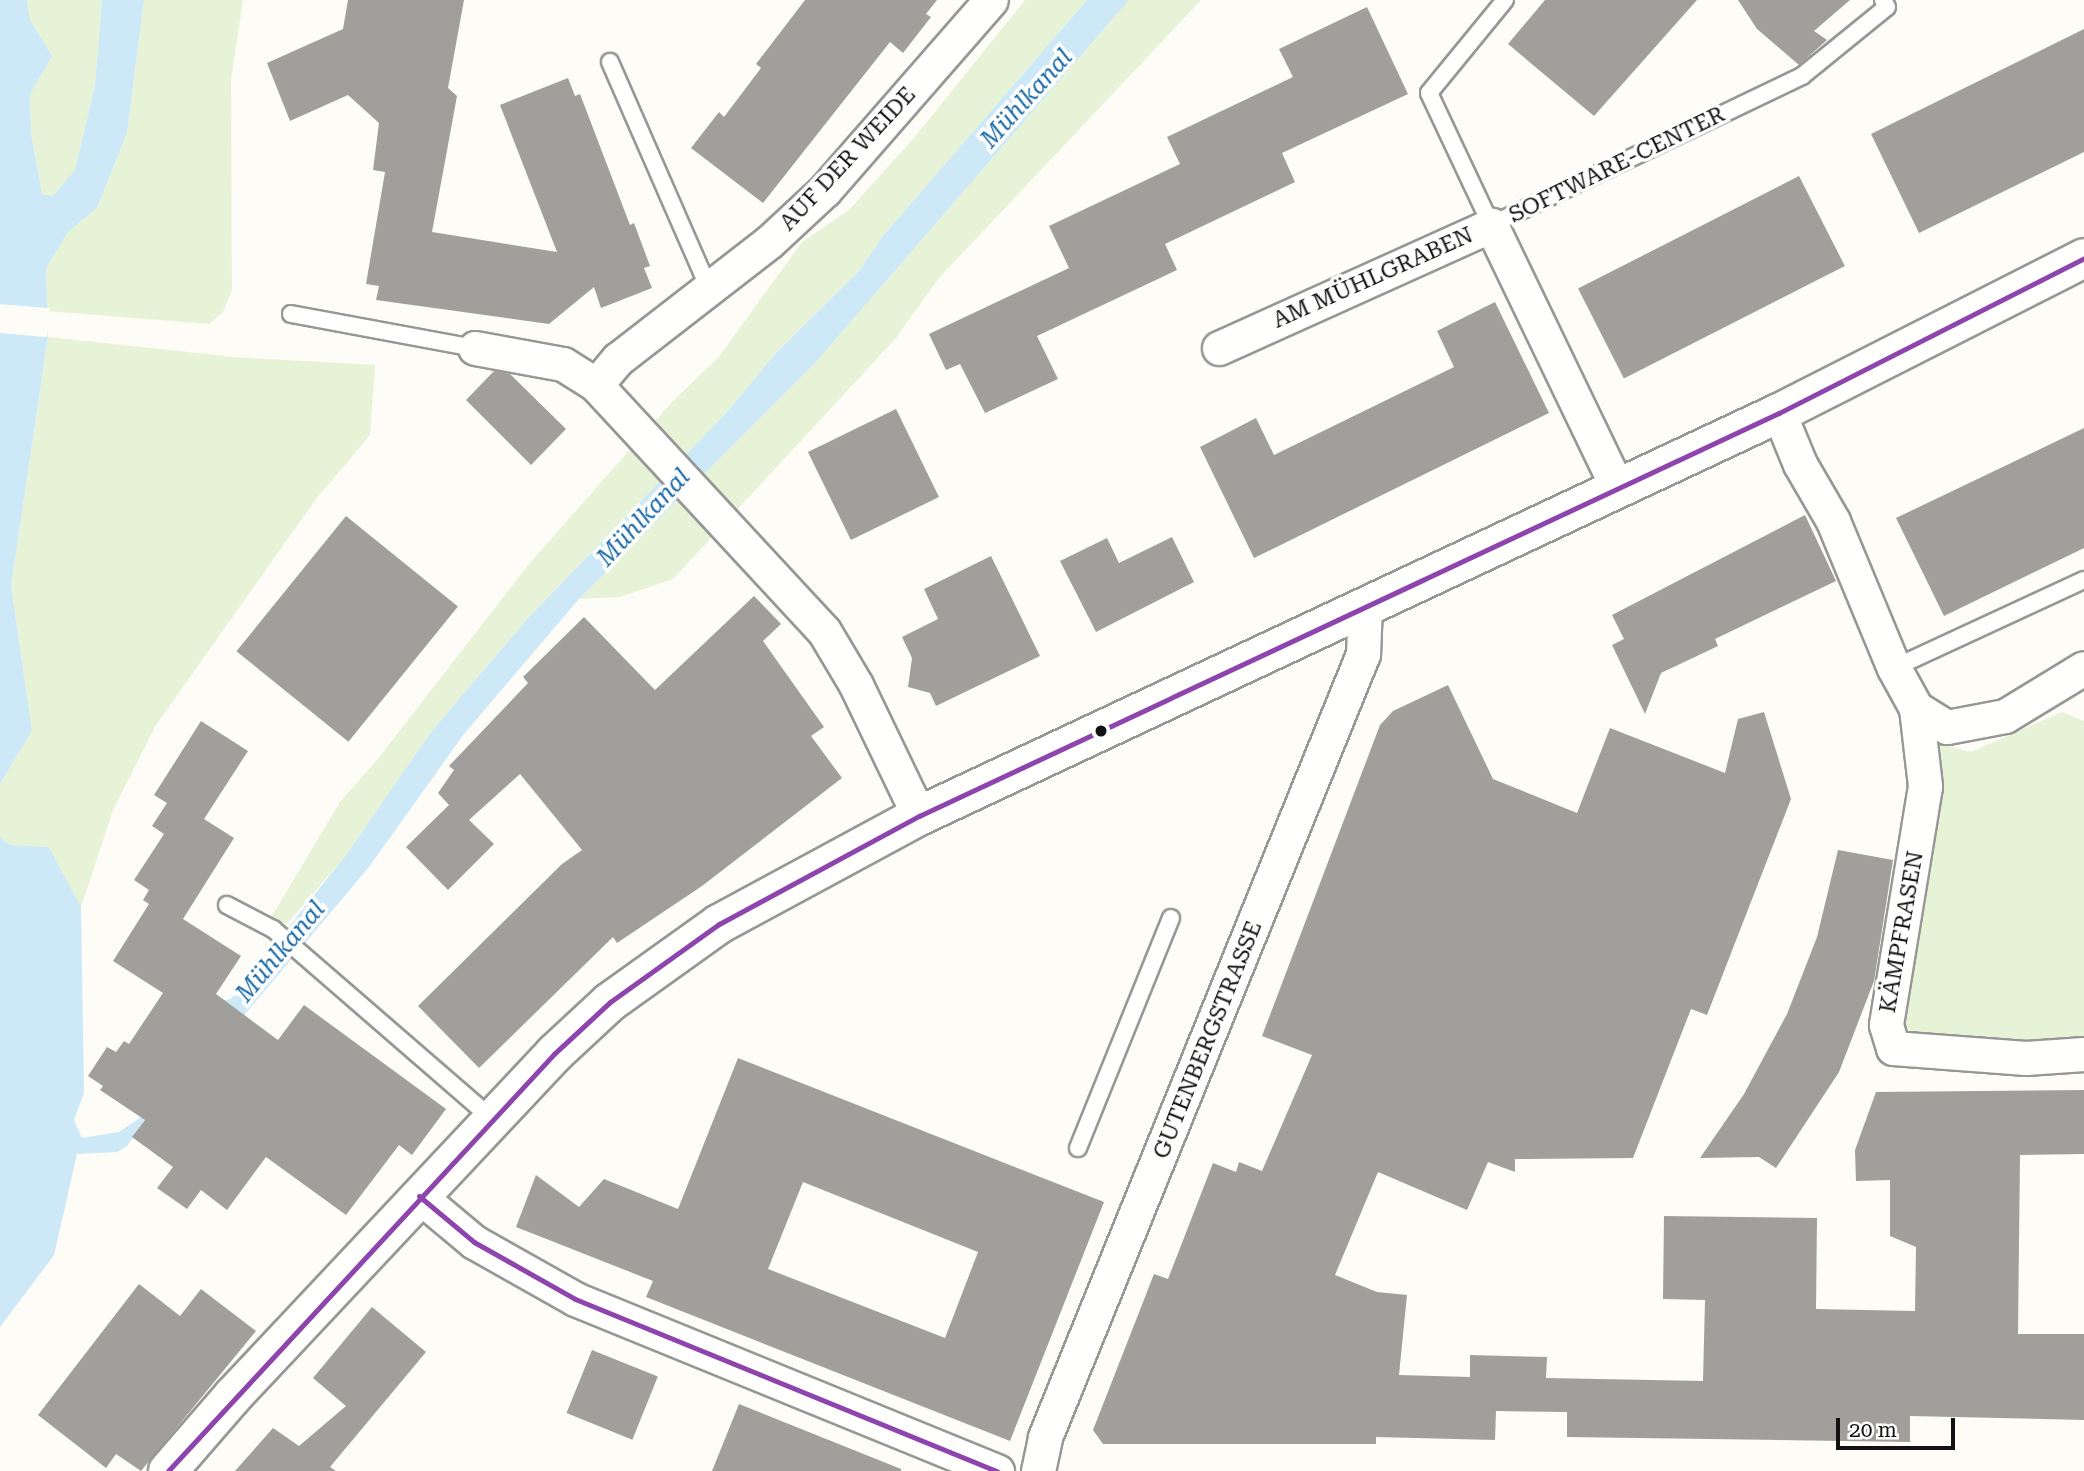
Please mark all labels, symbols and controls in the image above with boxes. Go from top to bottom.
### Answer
water label: Mühlkanal [975,44,1079,154]
street label: AUF DER WEIDE [774,81,922,237]
street label: SOFTWARE-CENTER [1504,101,1730,229]
street label: AM MÜHLGRABEN [1269,221,1477,335]
water label: Mühlkanal [592,463,696,573]
unlabelled marker [1094,724,1108,738]
street label: KÄMPFRASEN [1874,849,1930,1015]
water label: Mühlkanal [231,896,331,1008]
street label: GUTENBERGSTRASSE [1148,917,1268,1163]
scale bar [1839,1404,1958,1448]
text: 20 m [1849,1418,1897,1442]

